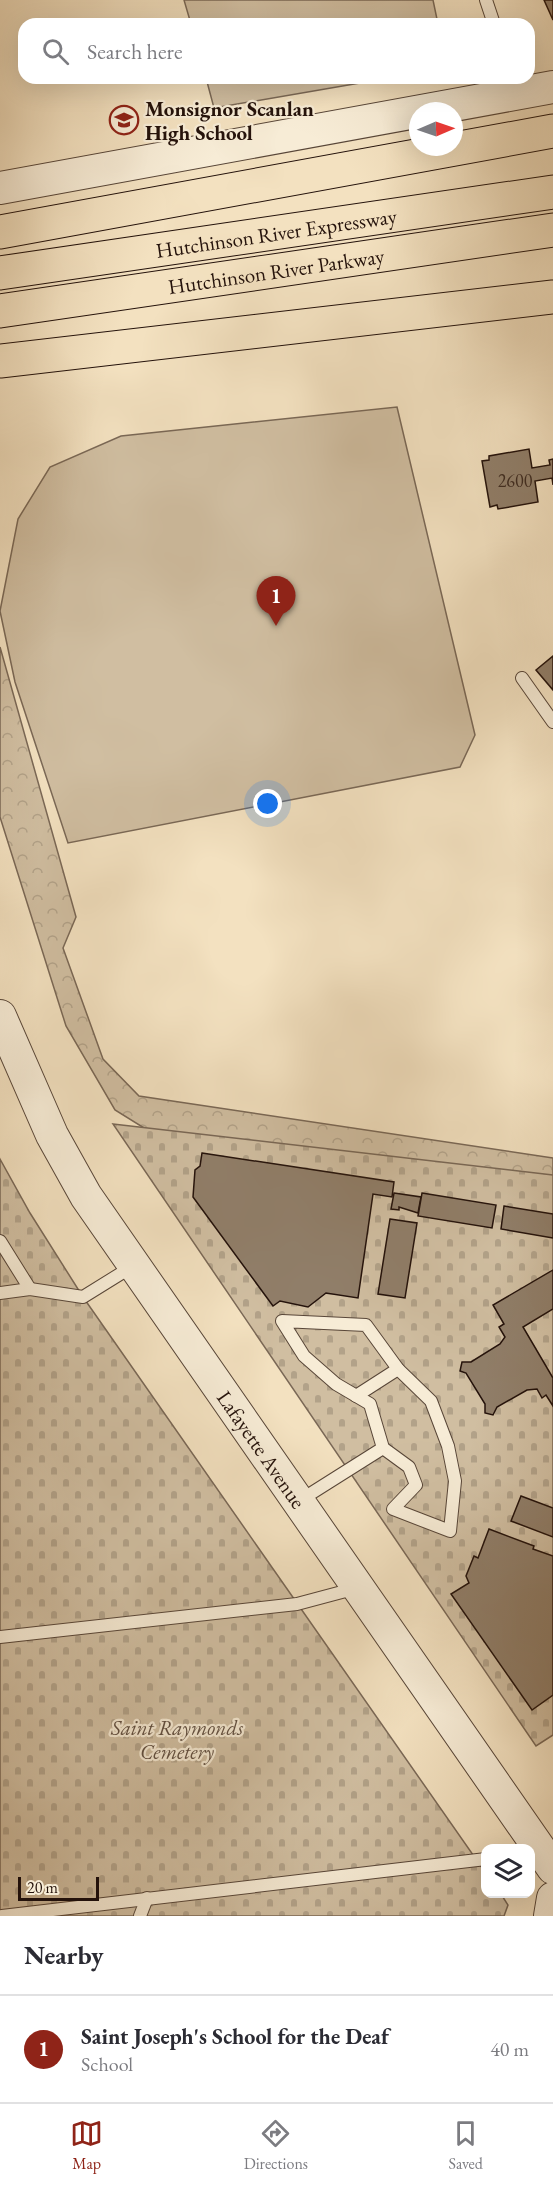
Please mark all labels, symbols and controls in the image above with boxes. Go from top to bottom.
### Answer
search box [18,18,535,84]
icon: search [39,35,72,68]
text: Search here [87,37,182,66]
place label: Monsignor Scanlan High School [145,95,314,146]
north arrow [409,102,463,156]
school or university icon: Monsignor Scanlan High School [108,104,140,136]
street label: Hutchinson River Expressway [154,201,399,264]
street label: Hutchinson River Parkway [166,241,387,300]
house number: 2600 [498,469,533,492]
pin: 1 [256,576,296,626]
your location [253,789,282,818]
street label: Lafayette Avenue [212,1385,312,1513]
park label: Saint Raymonds Cemetery [110,1714,243,1765]
map controls [481,1844,535,1898]
button: layers [481,1844,535,1898]
scale bar [18,1874,99,1902]
text: 20 m [27,1877,58,1898]
text: Nearby [24,1938,104,1972]
text: Saint Joseph's School for the Deaf [81,2022,389,2051]
text: 1 [38,2036,49,2062]
text: 40 m [490,2036,529,2062]
text: School [81,2051,133,2077]
tab: Map [70,2117,103,2174]
tab: Directions [244,2117,308,2174]
tab: Saved [448,2117,483,2174]

